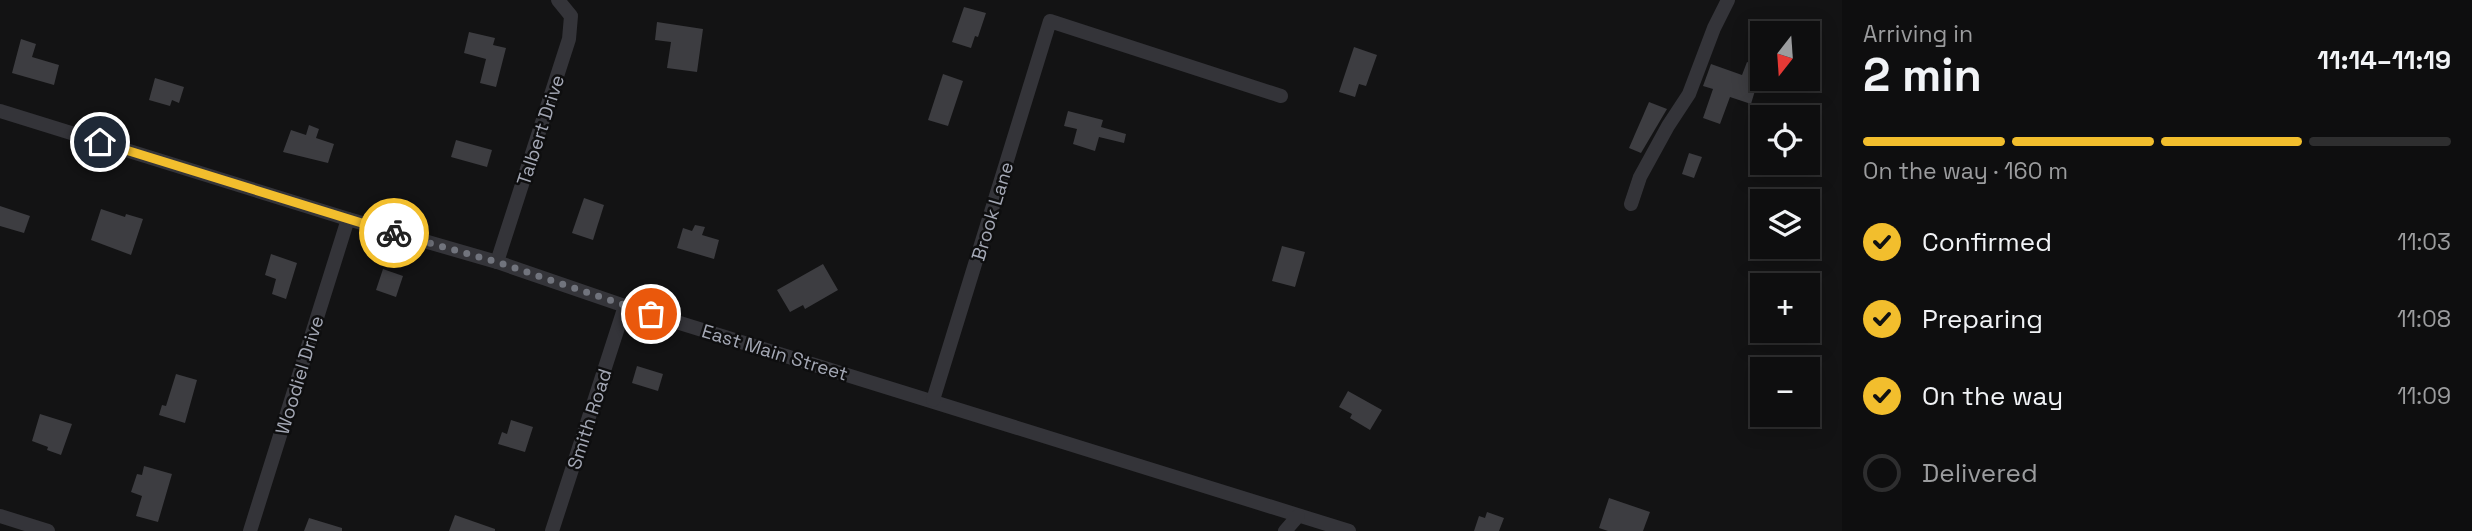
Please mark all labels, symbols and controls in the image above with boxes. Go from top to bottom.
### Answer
text: Arriving in [1863,19,1973,49]
north arrow [1750,21,1820,91]
map controls [1750,21,1820,427]
text: 11:14–11:19 [2317,43,2451,77]
text: 2 min [1863,46,1982,104]
street label: Talbert Drive [511,72,570,189]
button: locate [1750,105,1820,175]
pin [70,112,130,172]
icon: home [81,123,119,161]
text: On the way · 160 m [1863,156,2068,186]
street label: Brook Lane [966,159,1019,264]
button: layers [1750,189,1820,259]
courier [359,198,429,268]
icon: bike [375,214,413,252]
icon: check [1863,223,1901,261]
text: Confirmed [1922,225,2052,259]
text: 11:03 [2397,227,2451,257]
button: + [1750,273,1820,343]
pin [621,284,681,344]
icon: bag [632,295,670,333]
icon: check [1863,300,1901,338]
text: Preparing [1922,302,2043,336]
text: 11:08 [2397,304,2451,334]
street label: Woodiel Drive [270,313,329,438]
street label: East Main Street [699,318,851,387]
button: − [1750,357,1820,427]
street label: Smith Road [561,366,618,473]
icon: check [1863,377,1901,415]
text: On the way [1922,379,2063,413]
text: 11:09 [2397,381,2451,411]
text: Delivered [1922,456,2038,490]

